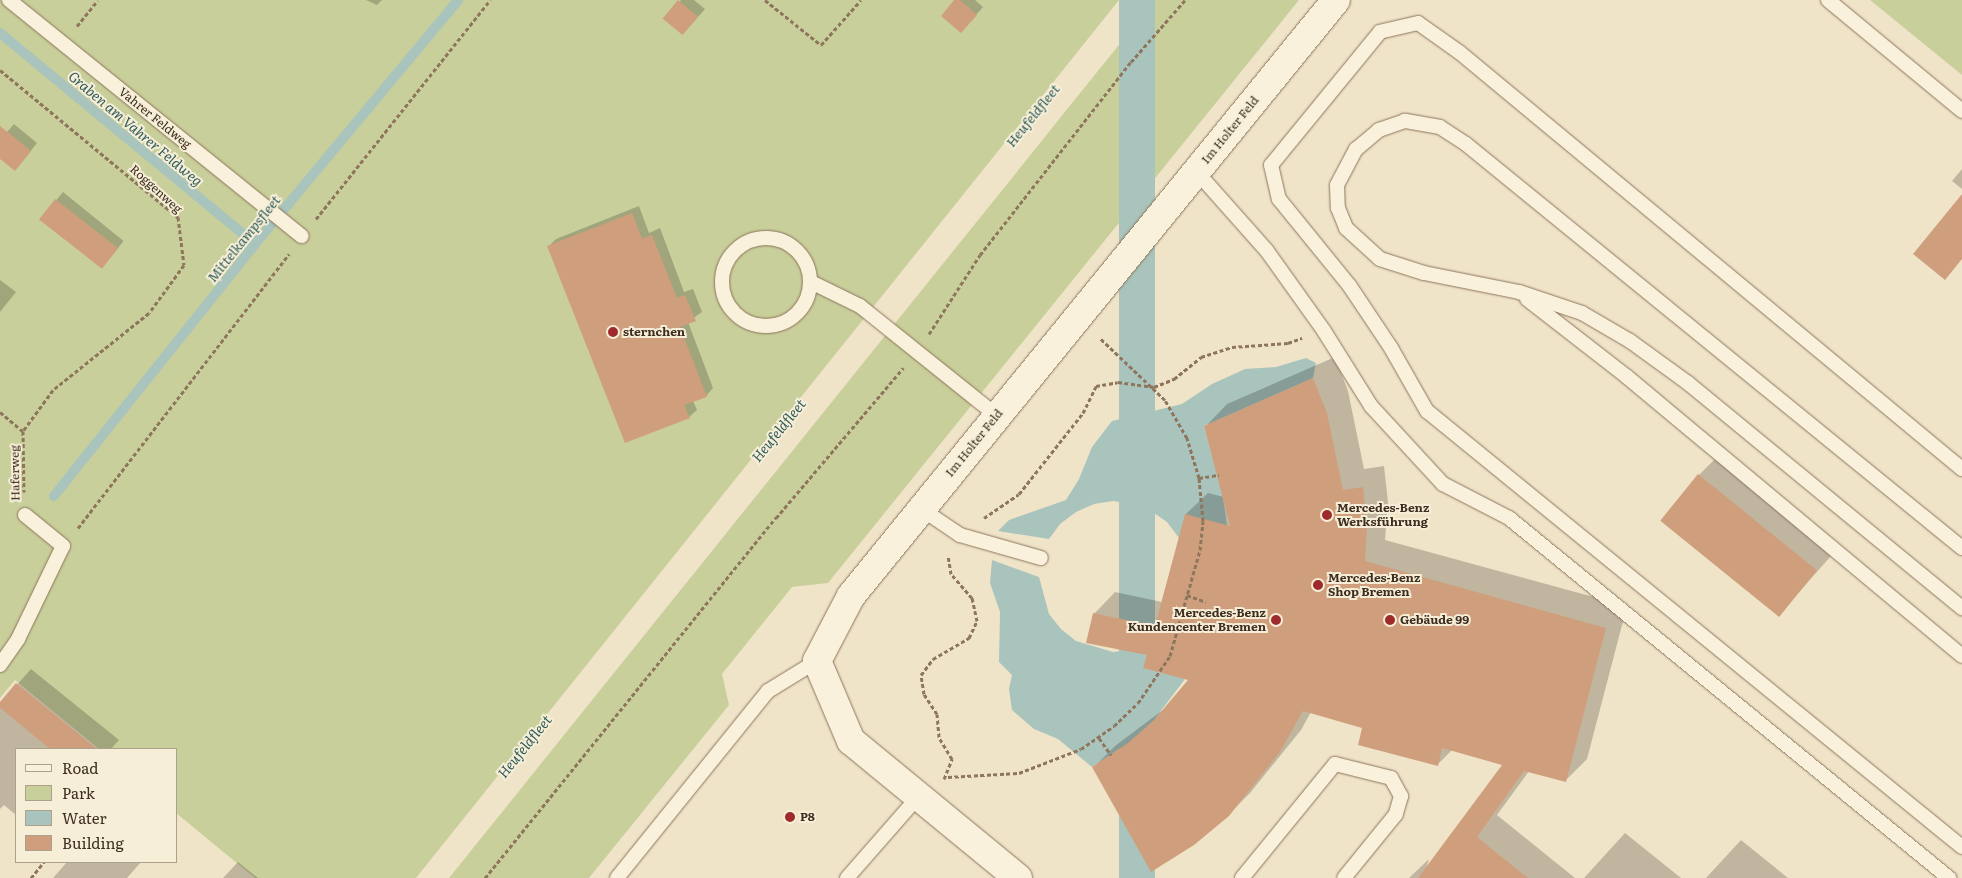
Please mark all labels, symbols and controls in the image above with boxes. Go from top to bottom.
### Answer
water label: Graben am Vahrer Feldweg [66,67,206,189]
water label: Heufeldfleet [1002,80,1062,150]
street label: Vahrer Feldweg [116,84,194,152]
street label: Im Holter Feld [1198,93,1262,167]
street label: Roggenweg [127,162,185,216]
water label: Mittelkampsfleet [203,191,283,285]
place label: sternchen [623,325,685,339]
marker: sternchen [607,326,619,338]
water label: Heufeldfleet [748,395,808,465]
street label: Im Holter Feld [942,406,1006,480]
street label: Haferweg [7,445,23,501]
place label: Mercedes-Benz Werksführung [1337,501,1429,529]
marker: Mercedes-Benz Werksführung [1321,509,1333,521]
place label: Mercedes-Benz Shop Bremen [1328,571,1420,599]
marker: Mercedes-Benz Shop Bremen [1312,579,1324,591]
place label: Mercedes-Benz Kundencenter Bremen [1128,606,1266,634]
place label: Gebäude 99 [1400,613,1469,627]
marker: Mercedes-Benz Kundencenter Bremen [1270,614,1282,626]
marker: Gebäude 99 [1384,614,1396,626]
water label: Heufeldfleet [494,711,554,781]
legend [15,748,178,863]
text: Road [62,756,98,779]
text: Park [62,781,95,804]
text: Water [62,806,107,829]
place label: P8 [800,810,815,824]
marker: P8 [784,811,796,823]
text: Building [62,831,124,854]

